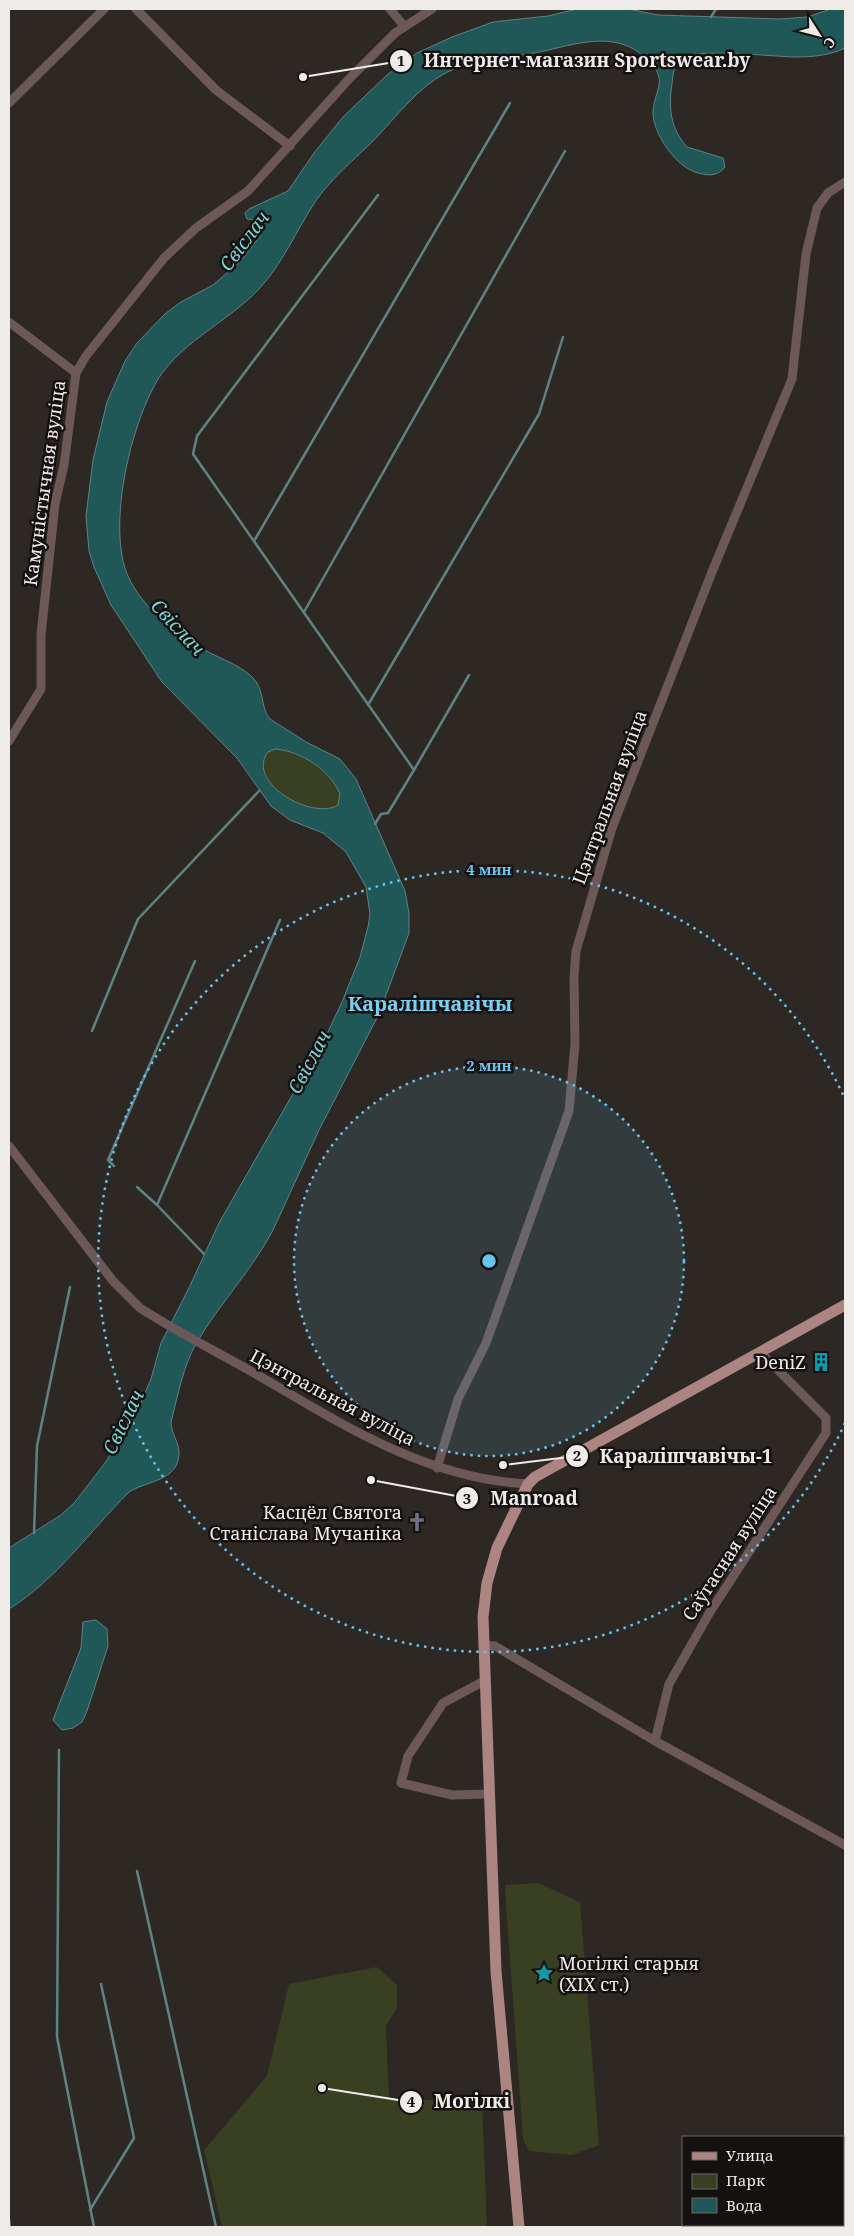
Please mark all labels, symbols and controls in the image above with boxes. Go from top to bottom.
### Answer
north arrow [794,10,844,60]
text: С [820,34,840,52]
callout: Интернет-магазин Sportswear.by [388,44,760,78]
text: Интернет-магазин Sportswear.by [424,47,750,73]
text: 1 [397,50,405,70]
water label: Свіслач [213,206,275,276]
street label: Камуністычная вуліца [18,379,70,587]
water label: Свіслач [145,593,211,661]
street label: Цэнтральная вуліца [566,706,652,888]
text: 4 мин [466,859,512,879]
district label: Каралішчавічы [348,990,513,1017]
water label: Свіслач [281,1025,337,1098]
text: 2 мин [466,1055,512,1075]
centre of rings [480,1252,498,1270]
street label: Цэнтральная вуліца [246,1343,420,1451]
place label: DeniZ [755,1350,806,1374]
building icon: DeniZ [810,1351,832,1373]
water label: Свіслач [96,1385,150,1459]
callout: Каралішчавічы-1 [565,1439,783,1473]
text: Каралішчавічы-1 [599,1443,773,1469]
text: 2 [573,1445,581,1465]
callout: Manroad [455,1481,587,1515]
street label: Саўгасная вуліца [676,1481,782,1625]
text: Manroad [490,1485,578,1511]
text: 3 [463,1488,471,1508]
place label: Касцёл Святога Станіслава Мучаніка [210,1500,402,1545]
church icon: Касцёл Святога Станіслава Мучаніка [406,1511,428,1533]
place label: Могілкі старыя (XIX ст.) [559,1951,699,1996]
place icon: Могілкі старыя (XIX ст.) [533,1962,555,1984]
callout: Могілкі [399,2085,520,2119]
text: Могілкі [434,2088,511,2114]
text: 4 [407,2091,416,2111]
legend [682,2136,844,2226]
text: Улица [726,2145,774,2165]
text: Парк [726,2170,765,2190]
text: Вода [726,2195,762,2215]

